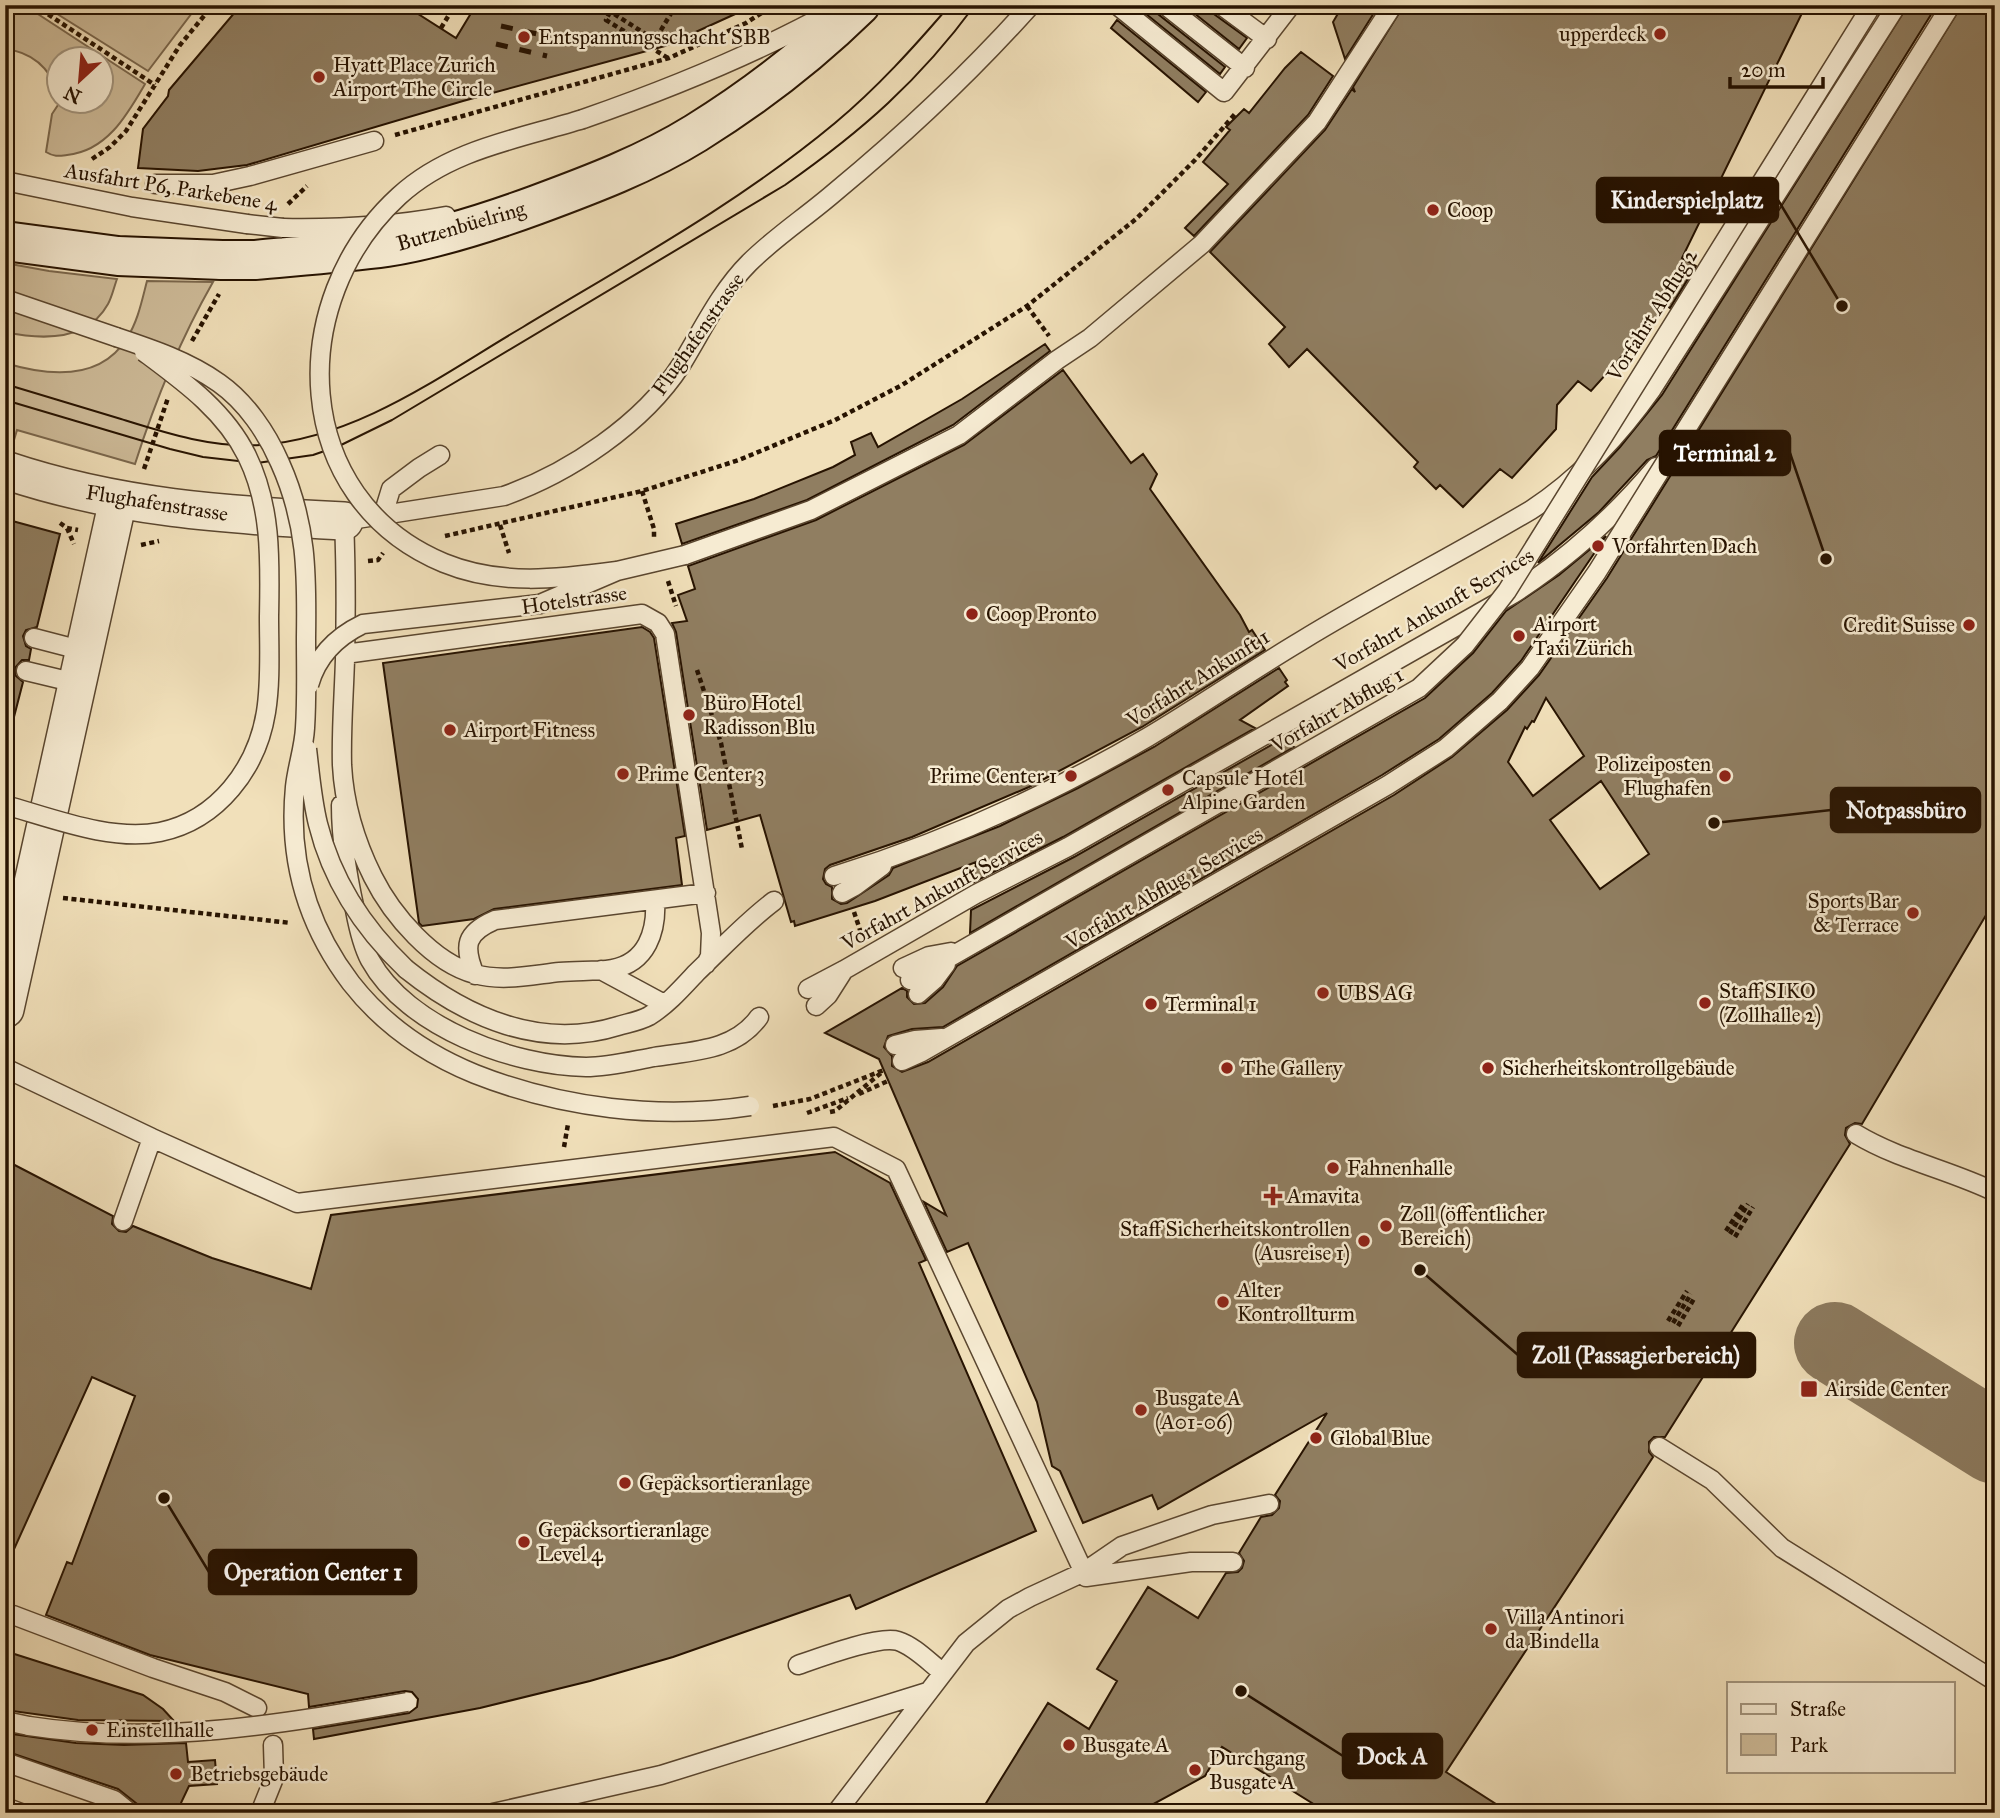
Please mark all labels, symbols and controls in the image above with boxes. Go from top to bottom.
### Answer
place label: upperdeck [1559,21,1646,47]
place label: Entspannungsschacht SBB [538,24,771,50]
marker: upperdeck [1652,26,1668,42]
marker: Entspannungsschacht SBB [516,29,532,45]
north arrow [46,46,116,116]
scale bar [1730,46,1823,90]
place label: Hyatt Place Zurich Airport The Circle [332,52,496,102]
text: 20 m [1741,57,1786,83]
marker: Hyatt Place Zurich Airport The Circle [311,69,327,85]
text: N [60,81,85,109]
street label: Ausfahrt P6, Parkebene 4 [62,157,280,217]
callout: Kinderspielplatz [1597,178,1778,222]
text: Kinderspielplatz [1611,186,1764,215]
street label: Butzenbüelring [394,195,529,257]
place label: Coop [1447,197,1493,223]
marker: Coop [1425,202,1441,218]
street label: Vorfahrt Abflug 2 [1600,243,1703,387]
street label: Flughafenstrasse [646,267,750,400]
callout: Terminal 2 [1660,431,1790,475]
text: Terminal 2 [1673,439,1777,467]
street label: Flughafenstrasse [84,479,230,527]
place label: Vorfahrten Dach [1611,533,1758,559]
marker: Vorfahrten Dach [1590,538,1606,554]
street label: Vorfahrt Ankunft Services [1329,542,1538,678]
street label: Hotelstrasse [519,580,629,620]
place label: Coop Pronto [986,601,1097,627]
marker: Coop Pronto [964,606,980,622]
place label: Airport Taxi Zürich [1532,611,1633,661]
place label: Credit Suisse [1843,612,1955,638]
marker: Credit Suisse [1961,617,1977,633]
street label: Vorfahrt Ankunft 1 [1121,623,1275,733]
marker: Airport Taxi Zürich [1511,628,1527,644]
street label: Vorfahrt Abflug 1 [1265,661,1408,759]
place label: Büro Hotel Radisson Blu [703,690,816,740]
marker: Büro Hotel Radisson Blu [681,707,697,723]
place label: Airport Fitness [463,717,595,743]
marker: Airport Fitness [442,722,458,738]
place label: Polizeiposten Flughafen [1597,751,1711,801]
place label: Prime Center 3 [637,761,765,787]
place label: Prime Center 1 [929,763,1057,789]
place label: Capsule Hotel Alpine Garden [1181,765,1305,815]
marker: Prime Center 3 [615,766,631,782]
marker: Prime Center 1 [1063,768,1079,784]
marker: Polizeiposten Flughafen [1717,768,1733,784]
marker: Capsule Hotel Alpine Garden [1160,782,1176,798]
callout: Notpassbüro [1831,788,1980,832]
text: Notpassbüro [1846,796,1967,825]
street label: Vorfahrt Abflug 1 Services [1060,821,1267,956]
street label: Vorfahrt Ankunft Services [836,824,1047,957]
place label: Sports Bar & Terrace [1808,888,1899,938]
marker: Sports Bar & Terrace [1905,905,1921,921]
place label: Staff SIKO (Zollhalle 2) [1719,978,1821,1028]
place label: UBS AG [1337,980,1413,1006]
marker: UBS AG [1315,985,1331,1001]
place label: Terminal 1 [1165,991,1256,1017]
marker: Staff SIKO (Zollhalle 2) [1697,995,1713,1011]
marker: Terminal 1 [1143,996,1159,1012]
place label: The Gallery [1241,1055,1343,1081]
place label: Sicherheitskontrollgebäude [1502,1055,1735,1081]
marker: The Gallery [1219,1060,1235,1076]
marker: Sicherheitskontrollgebäude [1480,1060,1496,1076]
place label: Fahnenhalle [1347,1155,1453,1181]
marker: Fahnenhalle [1325,1160,1341,1176]
place label: Amavita [1286,1183,1360,1209]
marker: Amavita [1265,1188,1281,1204]
place label: Zoll (öffentlicher Bereich) [1400,1201,1545,1251]
place label: Staff Sicherheitskontrollen (Ausreise 1) [1120,1216,1350,1266]
marker: Zoll (öffentlicher Bereich) [1378,1218,1394,1234]
marker: Staff Sicherheitskontrollen (Ausreise 1) [1356,1233,1372,1249]
place label: Alter Kontrollturm [1236,1277,1355,1327]
marker: Alter Kontrollturm [1215,1294,1231,1310]
callout: Zoll (Passagierbereich) [1518,1333,1755,1377]
text: Zoll (Passagierbereich) [1532,1341,1740,1370]
place label: Airside Center [1824,1376,1948,1402]
marker: Airside Center [1799,1379,1819,1399]
place label: Busgate A (A01-06) [1155,1385,1241,1435]
marker: Busgate A (A01-06) [1133,1402,1149,1418]
place label: Global Blue [1330,1425,1431,1451]
marker: Global Blue [1308,1430,1324,1446]
place label: Gepäcksortieranlage [639,1470,811,1496]
marker: Gepäcksortieranlage [617,1475,633,1491]
place label: Gepäcksortieranlage Level 4 [538,1517,710,1567]
marker: Gepäcksortieranlage Level 4 [516,1534,532,1550]
callout: Operation Center 1 [209,1550,416,1594]
text: Operation Center 1 [224,1558,402,1587]
place label: Villa Antinori da Bindella [1504,1604,1625,1654]
marker: Villa Antinori da Bindella [1483,1621,1499,1637]
legend [1727,1682,1954,1772]
text: Straße [1790,1696,1846,1722]
place label: Einstellhalle [106,1717,214,1743]
marker: Einstellhalle [84,1722,100,1738]
place label: Busgate A [1083,1732,1169,1758]
text: Park [1790,1732,1828,1758]
callout: Dock A [1343,1734,1442,1778]
marker: Busgate A [1061,1737,1077,1753]
text: Dock A [1357,1742,1428,1770]
place label: Durchgang Busgate A [1209,1745,1305,1795]
place label: Betriebsgebäude [190,1761,329,1787]
marker: Durchgang Busgate A [1187,1762,1203,1778]
marker: Betriebsgebäude [168,1766,184,1782]

